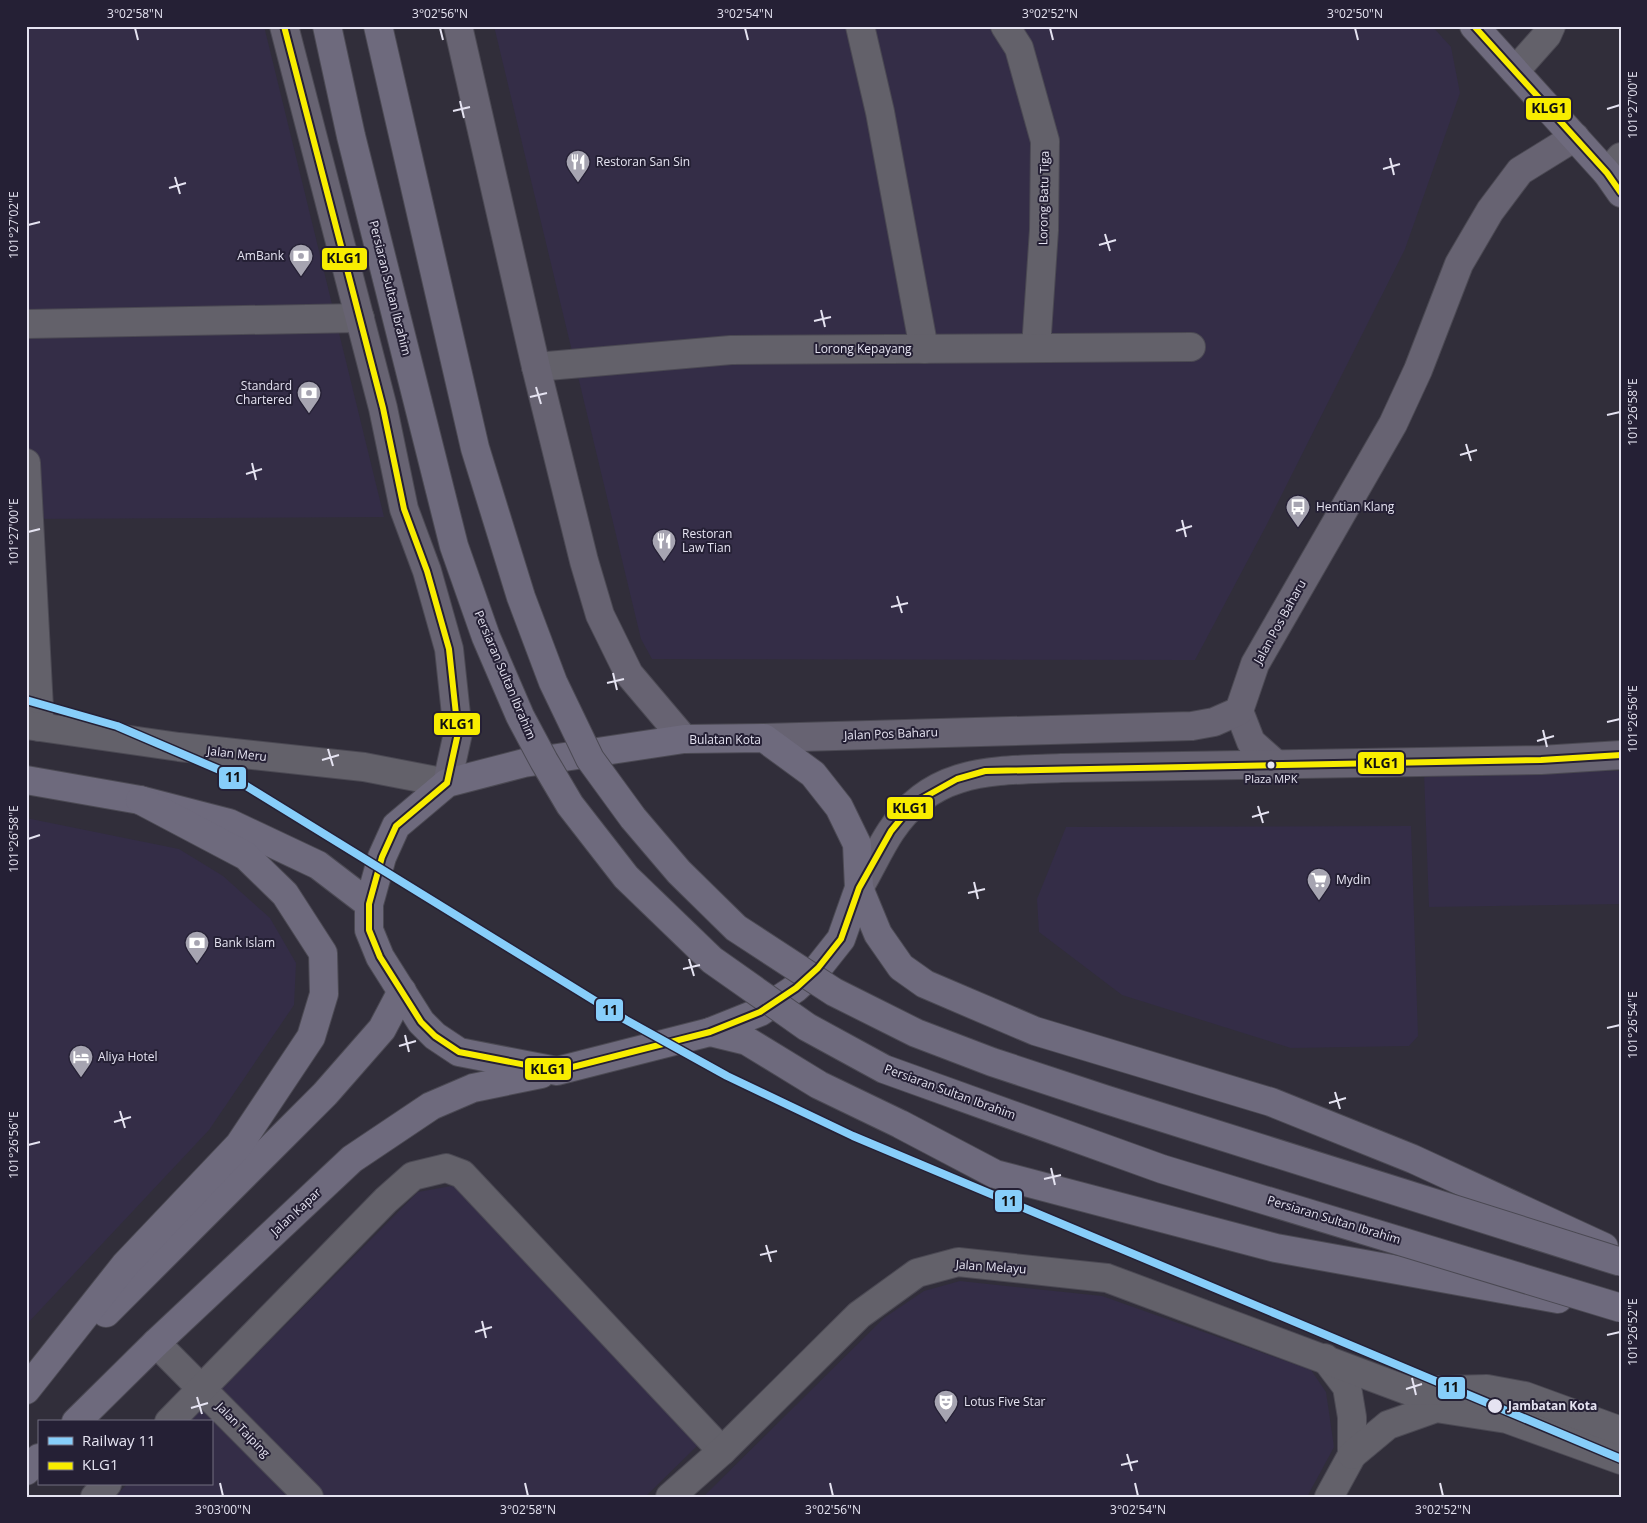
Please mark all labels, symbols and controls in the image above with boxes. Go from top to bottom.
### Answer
text: 3°02'58"N [107,5,163,22]
text: 3°02'56"N [412,5,468,22]
text: 3°02'54"N [717,5,773,22]
text: 3°02'52"N [1022,5,1078,22]
text: 3°02'50"N [1327,5,1383,22]
text: 101°27'00"E [1624,71,1641,139]
line badge: KLG1 [1525,97,1572,121]
text: KLG1 [1531,98,1567,117]
restaurant icon: Restoran San Sin [565,149,591,183]
street label: Lorong Batu Tiga [1034,151,1053,245]
place label: Restoran San Sin [596,153,690,170]
text: 101°27'02"E [5,191,22,259]
street label: Persiaran Sultan Ibrahim [365,219,415,357]
bank icon: AmBank [288,243,314,277]
place label: AmBank [237,247,285,264]
line badge: KLG1 [321,247,368,271]
text: KLG1 [326,248,362,267]
street label: Lorong Kepayang [814,340,912,357]
place label: Standard Chartered [236,377,292,408]
text: 101°26'58"E [1624,378,1641,446]
bank icon: Standard Chartered [296,380,322,414]
bus stop icon: Hentian Klang [1285,494,1311,528]
text: 101°27'00"E [5,498,22,566]
place label: Hentian Klang [1316,498,1395,515]
place label: Restoran Law Tian [682,525,732,556]
restaurant icon: Restoran Law Tian [651,528,677,562]
street label: Jalan Pos Baharu [1249,577,1310,668]
street label: Persiaran Sultan Ibrahim [471,608,540,742]
text: 101°26'56"E [1624,685,1641,753]
line badge: KLG1 [433,712,481,736]
text: KLG1 [439,714,475,733]
street label: Jalan Pos Baharu [843,723,938,744]
street label: Bulatan Kota [689,731,761,748]
street label: Jalan Meru [205,742,268,765]
line badge: KLG1 [1357,751,1405,775]
text: KLG1 [1363,753,1399,772]
marker: Plaza MPK [1266,760,1276,770]
line badge: 11 [218,766,247,790]
text: 11 [225,767,241,786]
place label: Plaza MPK [1245,771,1298,786]
line badge: KLG1 [886,796,934,820]
text: KLG1 [892,798,928,817]
text: 101°26'58"E [5,805,22,873]
supermarket icon: Mydin [1306,867,1332,901]
place label: Mydin [1336,871,1371,888]
bank icon: Bank Islam [184,930,210,964]
place label: Bank Islam [214,934,275,951]
text: 101°26'54"E [1624,991,1641,1059]
line badge: 11 [595,998,624,1022]
text: 11 [602,1000,618,1019]
hotel icon: Aliya Hotel [68,1044,94,1078]
place label: Aliya Hotel [98,1048,158,1065]
line badge: KLG1 [524,1057,572,1081]
text: KLG1 [530,1059,566,1078]
street label: Persiaran Sultan Ibrahim [882,1060,1018,1123]
text: 101°26'56"E [5,1111,22,1179]
street label: Jalan Kapar [266,1184,325,1240]
line badge: 11 [994,1189,1023,1213]
text: 11 [1001,1191,1017,1210]
street label: Persiaran Sultan Ibrahim [1265,1191,1403,1248]
street label: Jalan Melayu [954,1255,1027,1277]
text: 101°26'52"E [1624,1298,1641,1366]
line badge: 11 [1437,1376,1466,1400]
text: 11 [1443,1377,1459,1396]
theatre icon: Lotus Five Star [933,1389,959,1423]
place label: Lotus Five Star [964,1393,1046,1410]
marker: Jambatan Kota [1486,1397,1504,1415]
place label: Jambatan Kota [1507,1397,1597,1414]
street label: Jalan Taiping [212,1398,274,1461]
legend [38,1420,212,1486]
text: Railway 11 [82,1430,156,1450]
text: KLG1 [82,1454,119,1474]
text: 3°03'00"N [195,1501,251,1518]
text: 3°02'58"N [500,1501,556,1518]
text: 3°02'56"N [805,1501,861,1518]
text: 3°02'54"N [1110,1501,1166,1518]
text: 3°02'52"N [1415,1501,1471,1518]

